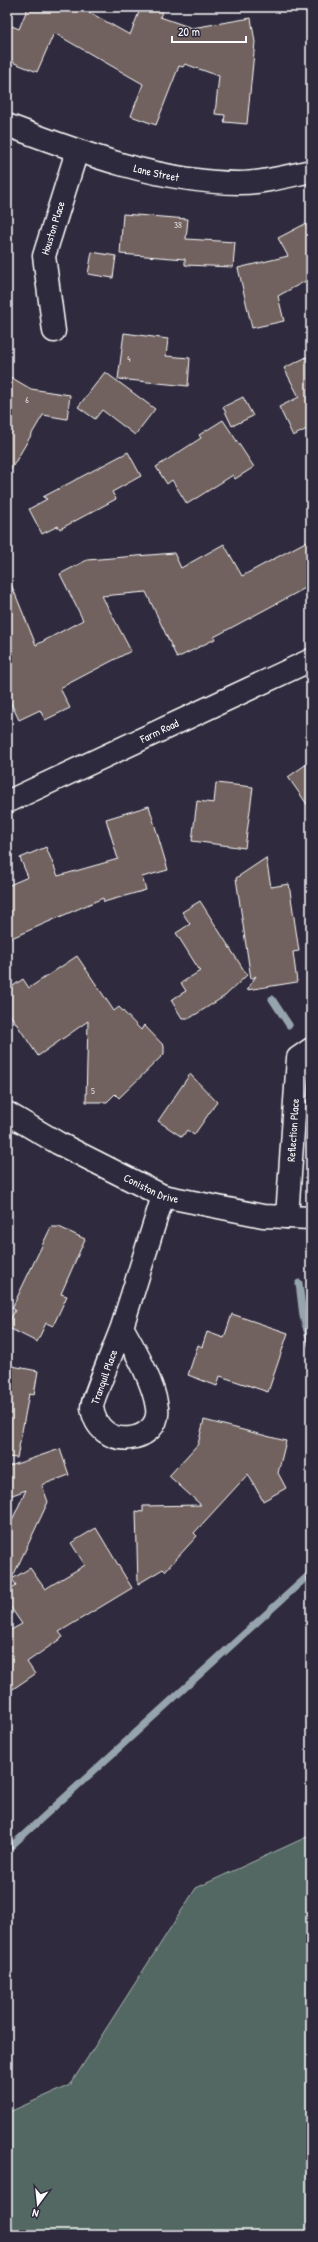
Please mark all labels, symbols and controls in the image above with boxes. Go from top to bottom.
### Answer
scale bar [172,18,246,44]
text: 20 m [178,23,200,40]
street label: Lane Street [132,161,180,184]
street label: Houston Place [38,199,68,256]
house number: 38 [174,219,182,231]
house number: 4 [127,353,131,365]
house number: 6 [25,394,29,406]
street label: Farm Road [137,716,181,746]
house number: 5 [91,1085,95,1097]
street label: Reflection Place [284,1098,302,1162]
street label: Coniston Drive [121,1170,180,1206]
street label: Tranquil Place [88,1347,121,1406]
north arrow [18,2184,58,2224]
text: N [31,2206,40,2221]

